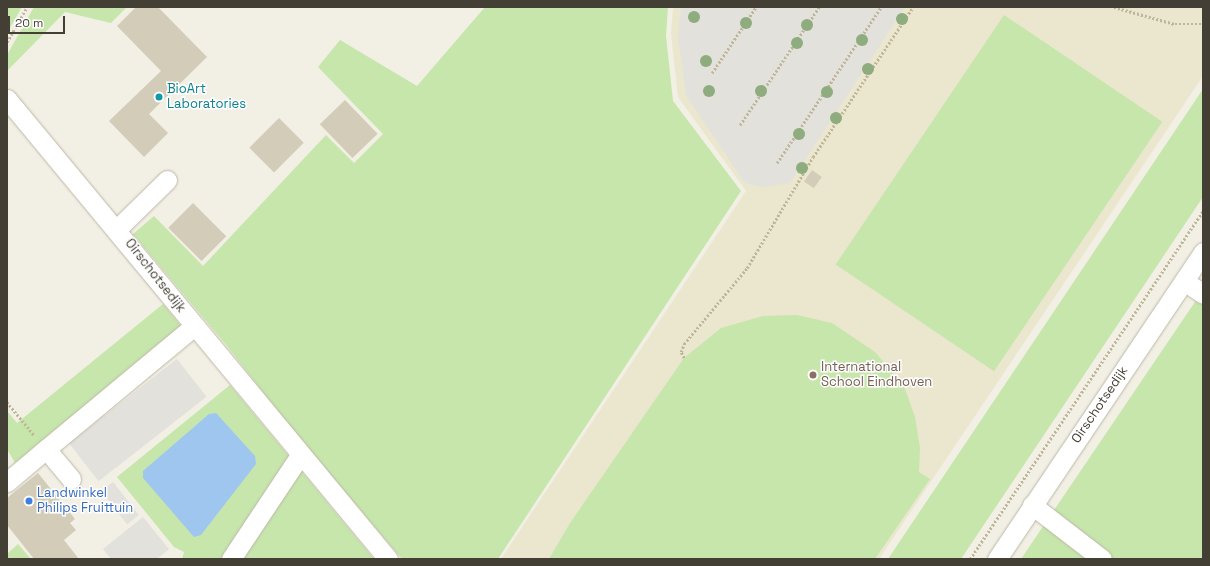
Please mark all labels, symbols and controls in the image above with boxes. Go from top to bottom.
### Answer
scale bar [10,8,67,34]
text: 20 m [15,15,43,31]
place label: BioArt Laboratories [167,82,246,113]
marker: BioArt Laboratories [154,92,164,102]
street label: Oirschotsedijk [121,236,189,316]
place label: International School Eindhoven [821,360,932,391]
street label: Oirschotsedijk [1069,364,1131,446]
marker: International School Eindhoven [808,370,818,380]
place label: Landwinkel Philips Fruittuin [37,486,133,517]
marker: Landwinkel Philips Fruittuin [24,496,34,506]

